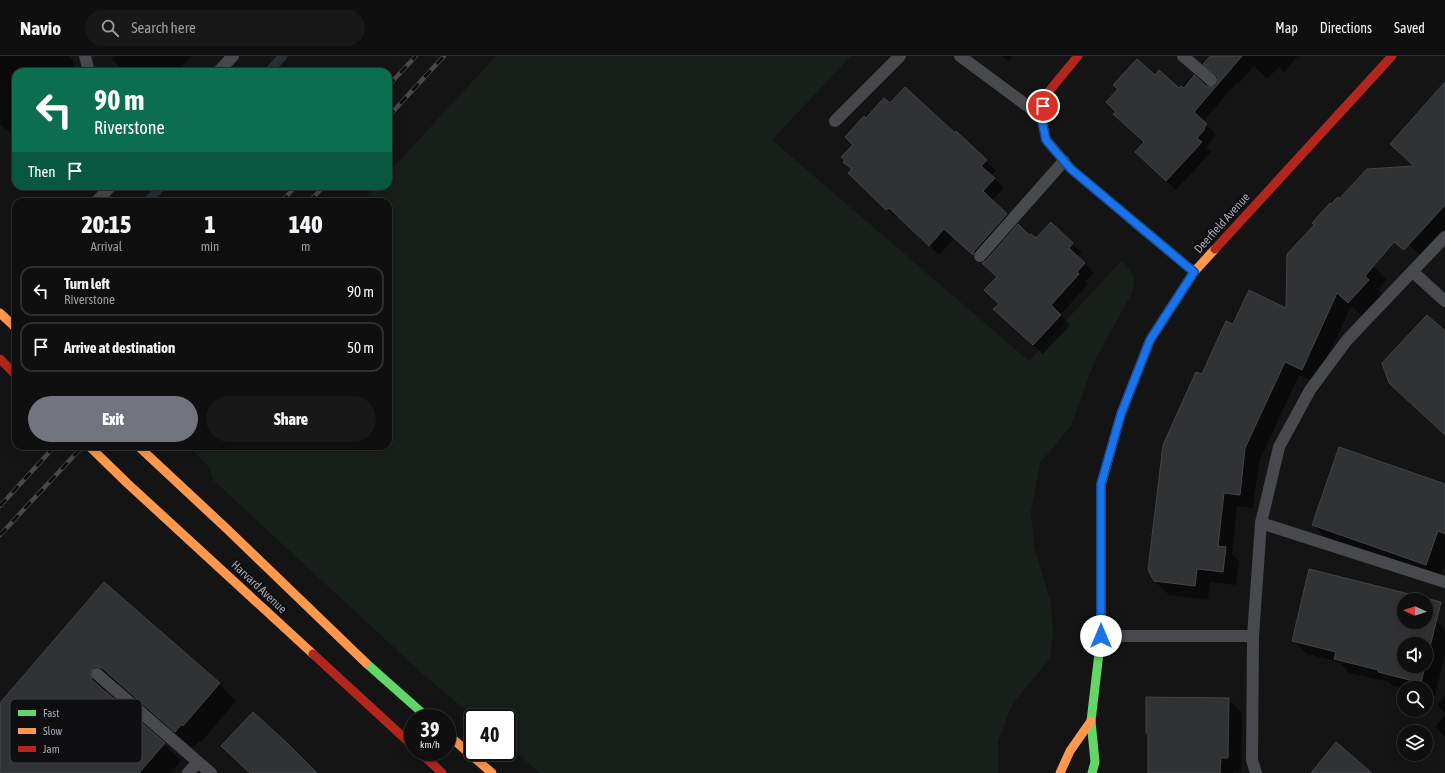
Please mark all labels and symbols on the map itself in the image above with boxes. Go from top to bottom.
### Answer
pin [1026,89,1060,123]
street label: Deerfield Avenue [1191,190,1253,256]
street label: Harvard Avenue [228,558,290,616]
north arrow [1397,593,1433,629]
position arrow [1080,615,1122,657]
legend [10,699,142,763]
text: Fast [43,707,59,719]
speed limit sign: 40 [464,709,516,761]
text: Slow [43,725,62,737]
text: Jam [43,743,60,755]

